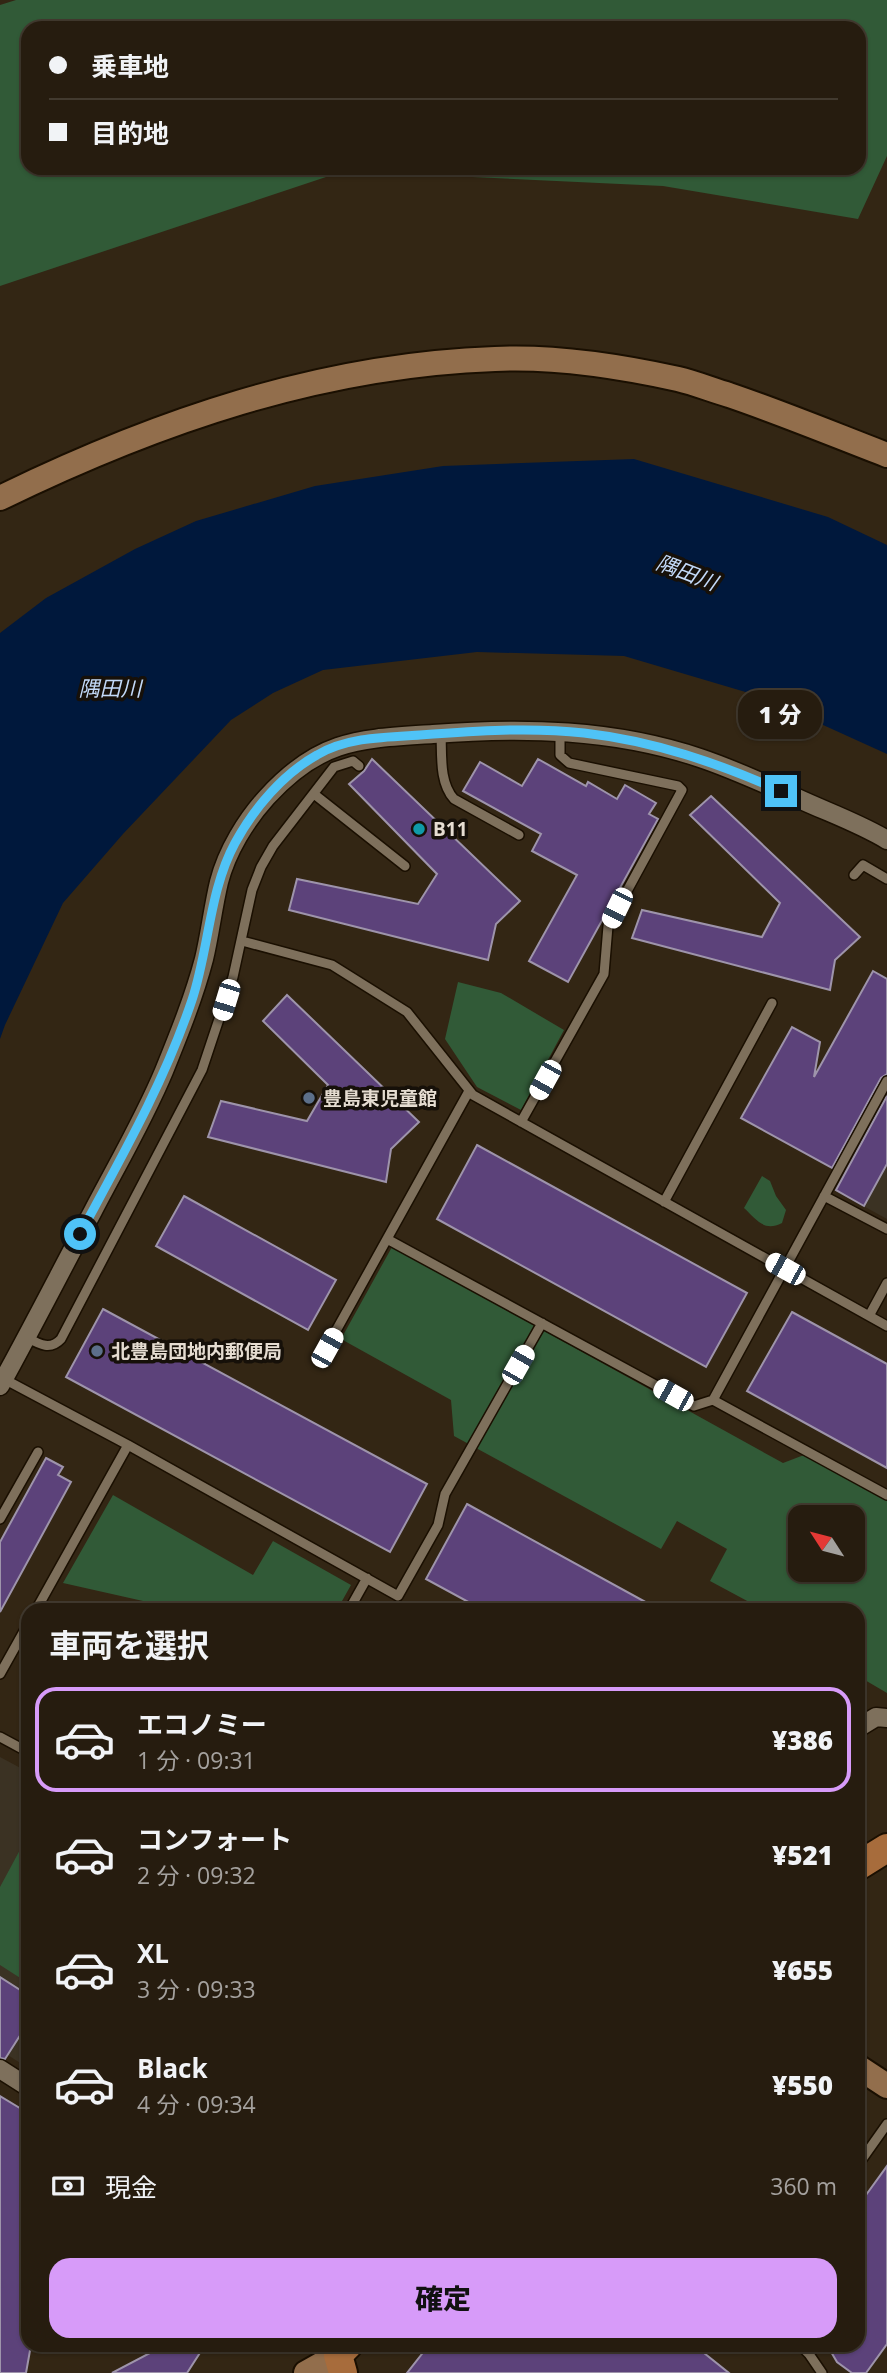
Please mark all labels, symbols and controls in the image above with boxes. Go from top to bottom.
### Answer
text: 乗車地 [91,48,169,84]
text: 目的地 [91,115,169,151]
water label: 隅田川 [653,548,723,597]
water label: 隅田川 [79,674,143,702]
callout: 1 分 [739,690,823,738]
text: 1 分 [759,698,801,730]
route end [765,775,797,807]
place label: B11 [433,816,468,842]
marker: B11 [411,821,427,837]
car [599,885,636,931]
car [210,977,243,1023]
car [526,1057,565,1103]
place label: 豊島東児童館 [323,1085,437,1111]
marker: 豊島東児童館 [301,1090,317,1106]
route start [64,1218,96,1250]
car [762,1250,809,1288]
car [308,1325,347,1371]
place label: 北豊島団地内郵便局 [111,1338,282,1364]
car [499,1342,538,1388]
marker: 北豊島団地内郵便局 [89,1343,105,1359]
car [650,1376,697,1414]
north arrow [788,1505,864,1582]
map controls [788,1505,865,1582]
text: 車両を選択 [49,1623,209,1666]
text: エコノミー [137,1706,267,1742]
icon: car [53,1708,116,1771]
text: ¥386 [772,1722,833,1758]
text: 1 分 · 09:31 [137,1744,256,1776]
text: コンフォート [137,1821,292,1857]
icon: car [53,1823,116,1886]
text: ¥521 [772,1837,833,1873]
text: 2 分 · 09:32 [137,1859,256,1891]
text: XL [137,1935,169,1971]
icon: car [53,1938,116,2001]
text: ¥655 [772,1952,833,1988]
text: 3 分 · 09:33 [137,1973,256,2005]
text: Black [137,2050,208,2086]
icon: car [53,2053,116,2116]
text: ¥550 [772,2067,833,2103]
text: 4 分 · 09:34 [137,2088,256,2120]
icon: cash [49,2167,87,2205]
text: 現金 [105,2169,157,2205]
text: 360 m [770,2170,837,2202]
button: 確定 [49,2258,837,2338]

